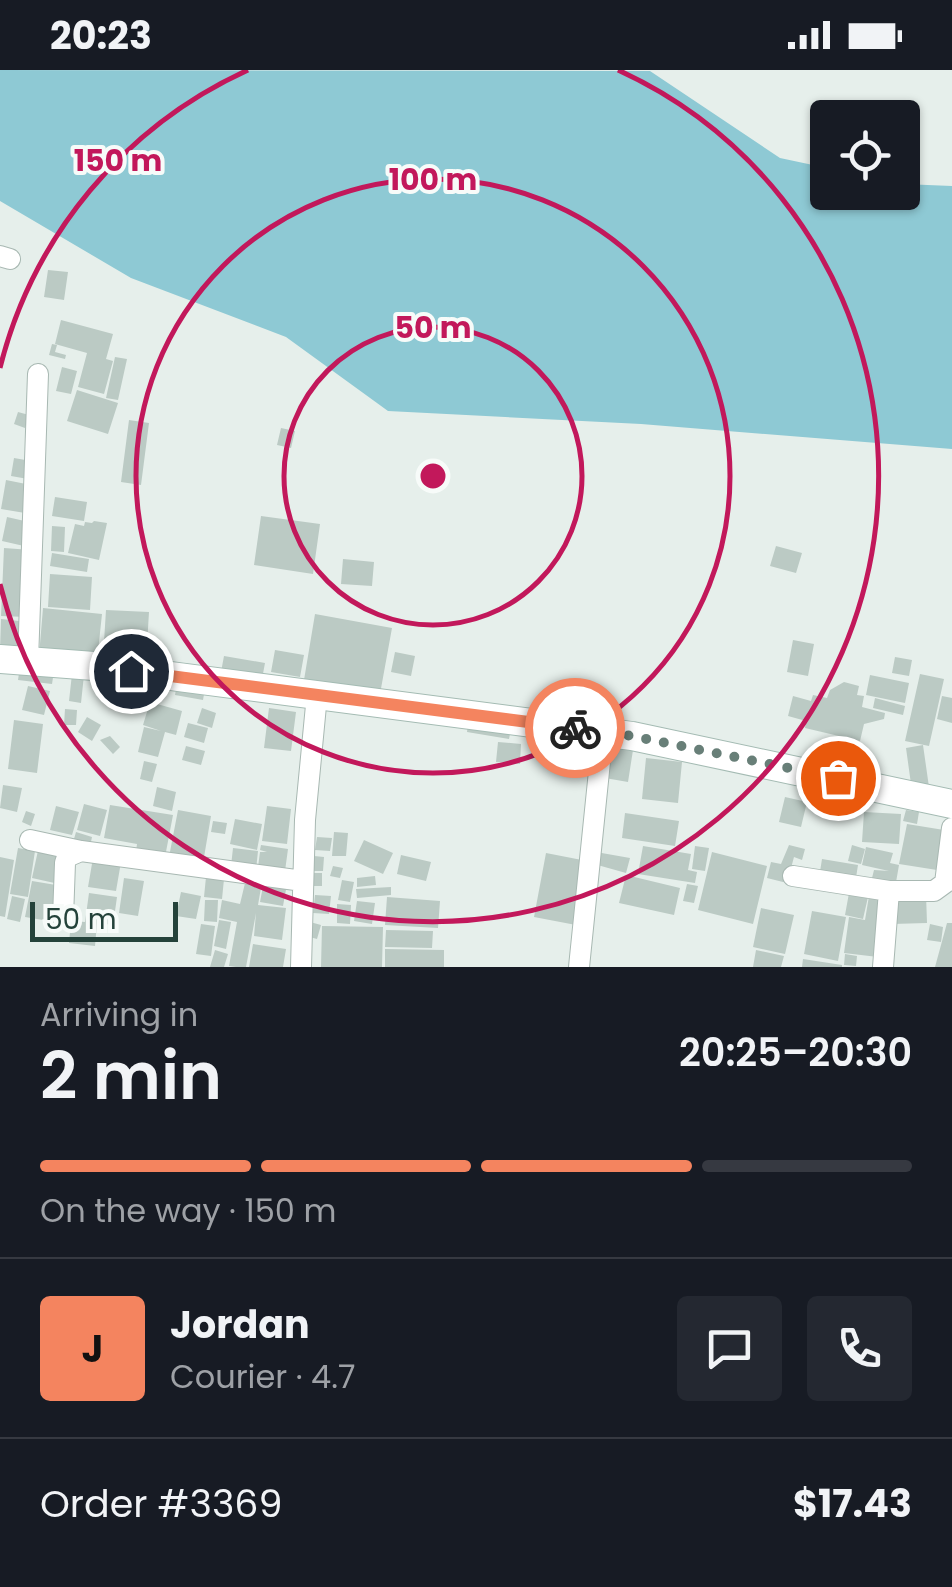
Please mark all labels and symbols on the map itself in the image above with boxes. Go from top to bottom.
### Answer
text: 150 m [74,139,162,182]
text: 100 m [389,158,477,201]
text: 50 m [394,306,472,349]
centre of rings [415,458,451,494]
pin [89,629,174,714]
courier [525,678,625,778]
pin [796,736,881,821]
scale bar [30,897,178,941]

